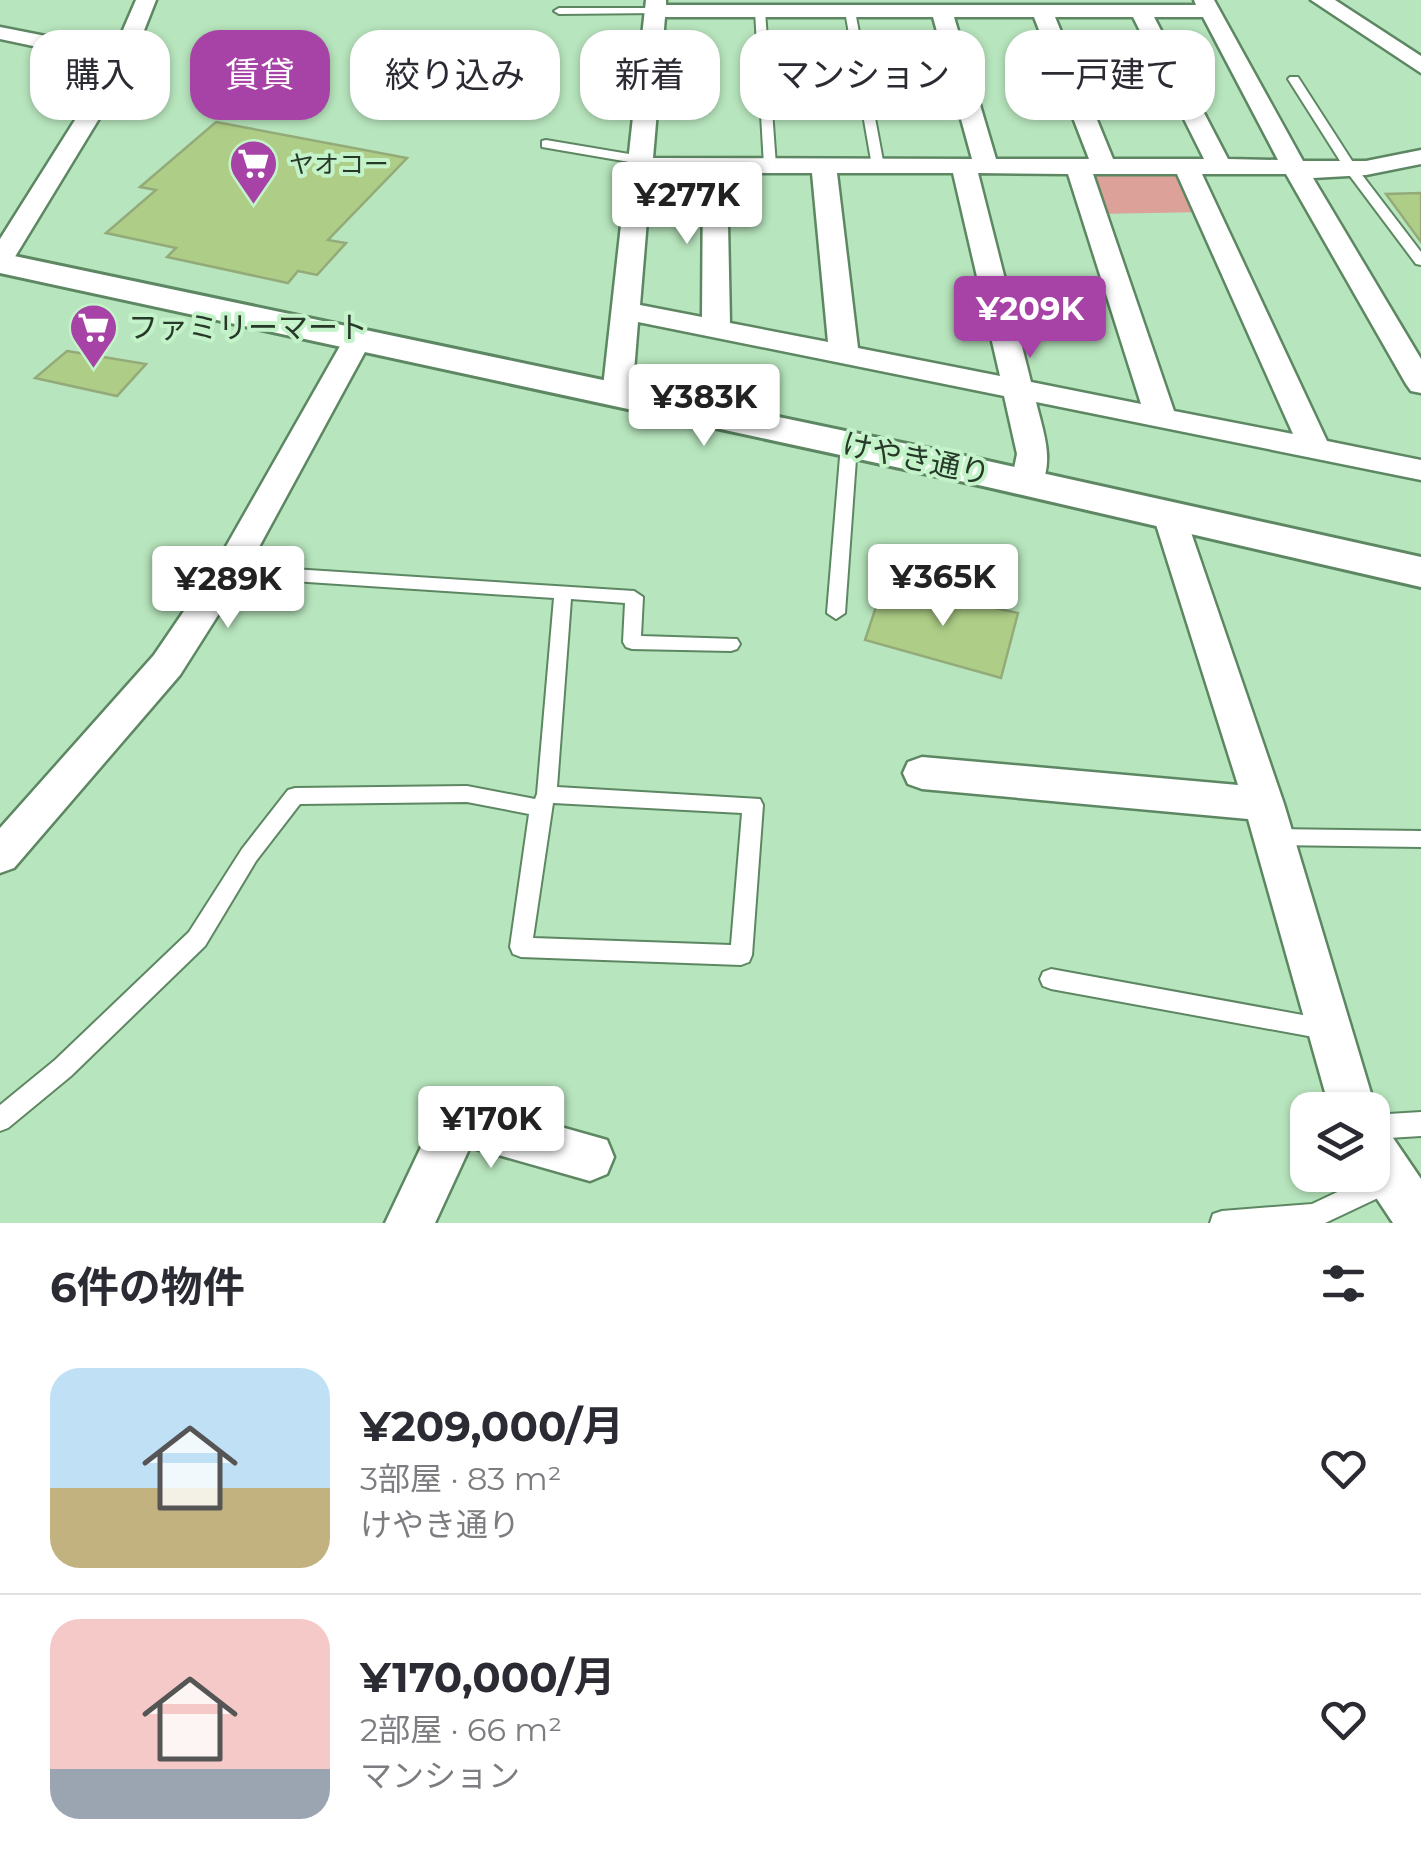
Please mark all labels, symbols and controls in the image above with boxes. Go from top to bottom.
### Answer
chip: 購入 [30,30,170,120]
chip: 賃貸 [190,30,330,120]
chip: 絞り込み [350,30,560,120]
chip: 新着 [580,30,720,120]
chip: マンション [740,30,985,120]
chip: 一戸建て [1005,30,1215,120]
supermarket icon: ヤオコー [228,138,280,206]
place label: ヤオコー [289,149,389,179]
pin: ¥277K [617,162,757,247]
text: ¥277K [634,175,740,214]
pin: ¥209K [960,276,1100,361]
text: ¥209K [976,289,1084,328]
supermarket icon: ファミリーマート [67,302,119,370]
place label: ファミリーマート [128,309,368,346]
pin: ¥383K [634,364,774,449]
text: ¥383K [651,377,757,416]
street label: けやき通り [839,425,993,492]
pin: ¥365K [873,544,1013,629]
pin: ¥289K [158,546,298,631]
text: ¥365K [890,557,996,596]
text: ¥289K [174,559,282,598]
pin: ¥170K [421,1086,561,1171]
map controls [1290,1092,1390,1192]
button: layers [1290,1092,1390,1192]
text: ¥170K [440,1099,542,1138]
icon: filters [1316,1256,1371,1311]
text: 6件の物件 [50,1261,245,1313]
text: ¥209,000/月 [360,1400,624,1452]
icon: home [130,1408,250,1528]
icon: heart [1316,1441,1371,1496]
text: 3部屋 · 83 m² [360,1459,561,1498]
text: けやき通り [360,1505,520,1544]
text: ¥170,000/月 [360,1651,615,1703]
icon: home [130,1659,250,1779]
icon: heart [1316,1692,1371,1747]
text: 2部屋 · 66 m² [360,1710,562,1749]
text: マンション [360,1756,520,1795]

